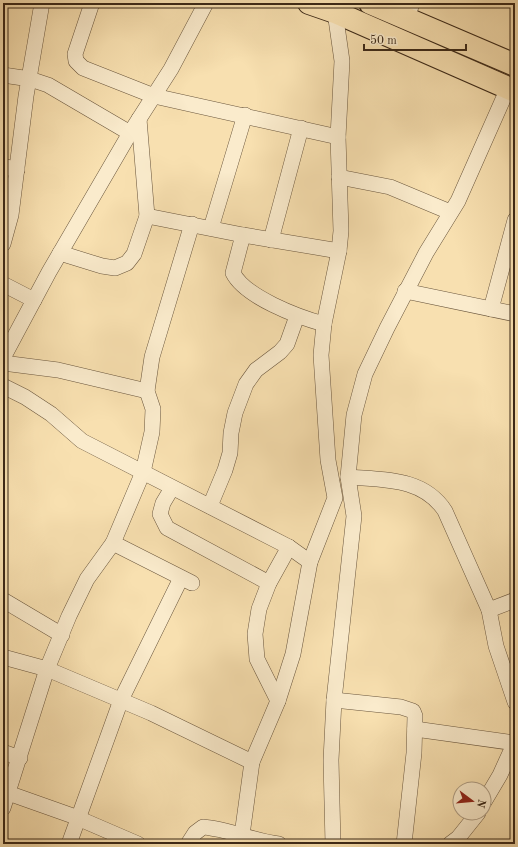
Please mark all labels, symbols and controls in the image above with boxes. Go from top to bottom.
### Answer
scale bar [364,26,466,52]
text: 50 m [370,34,397,47]
north arrow [452,781,492,821]
text: N [474,798,487,809]

